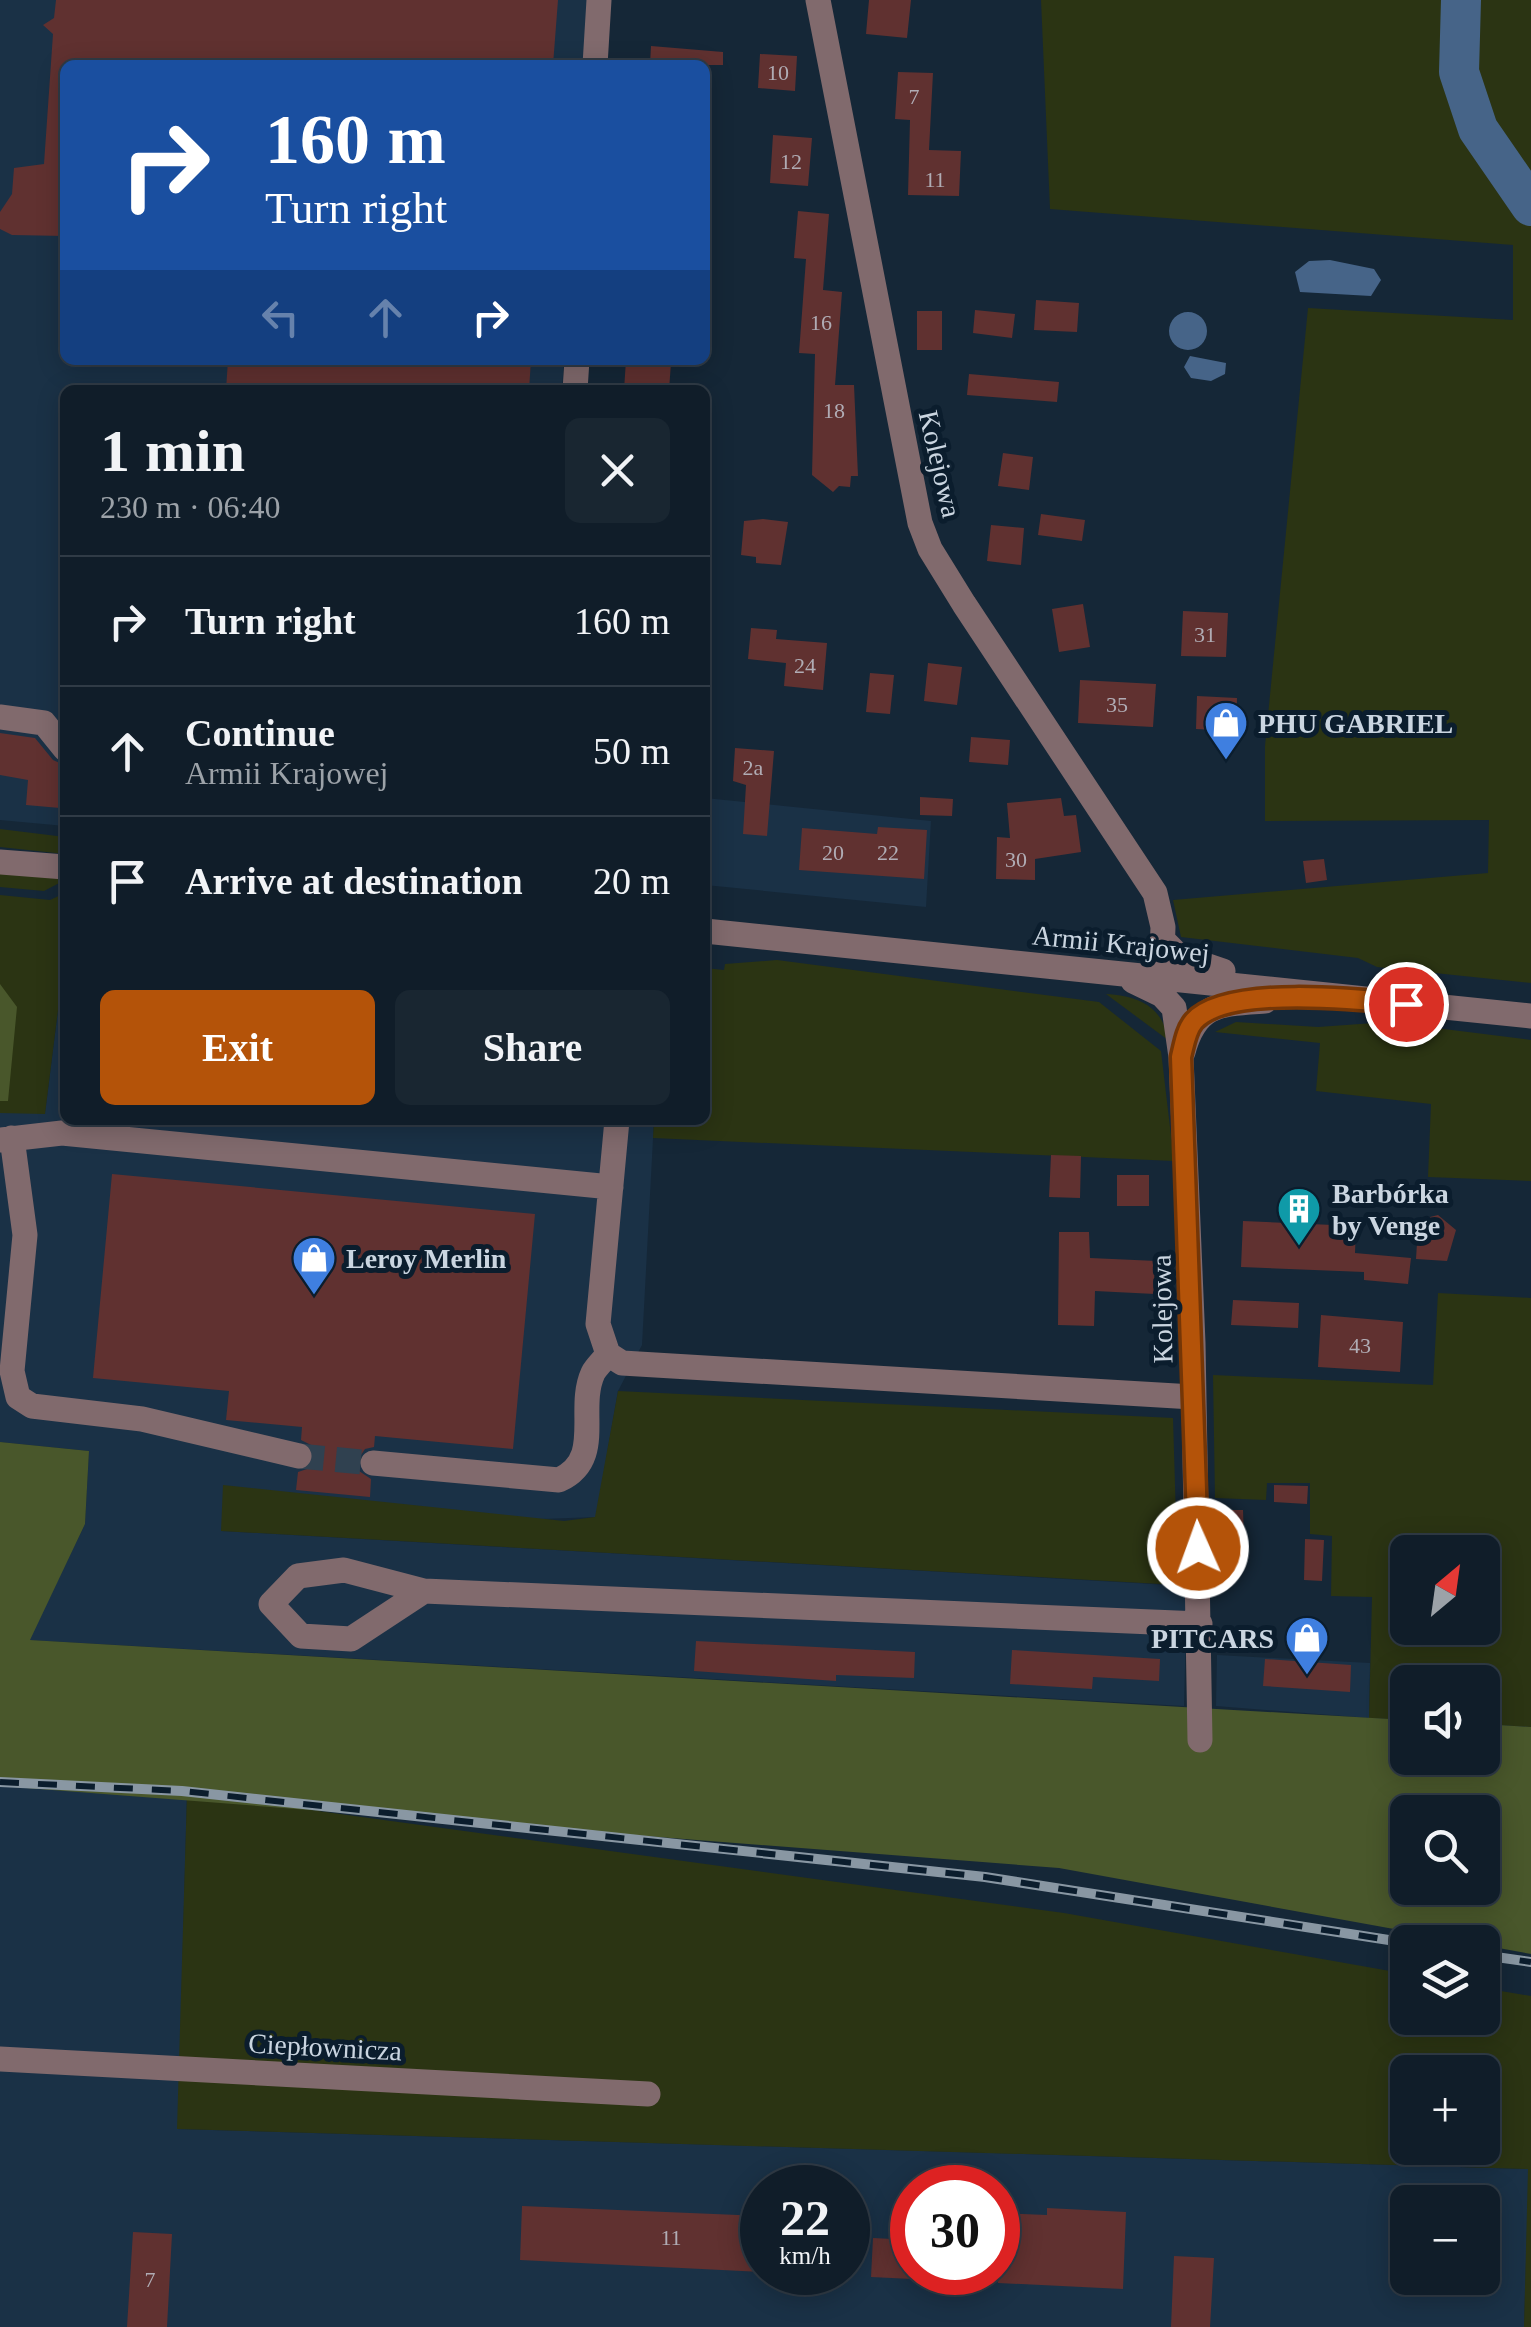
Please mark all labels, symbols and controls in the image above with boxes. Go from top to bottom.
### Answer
house number: 10 [767,60,789,85]
house number: 7 [909,84,920,109]
icon: right [100,100,230,230]
text: 160 m [265,101,446,178]
house number: 12 [780,149,802,174]
house number: 11 [924,167,946,192]
text: Turn right [265,183,447,233]
icon: left [253,290,308,345]
icon: ahead [358,290,413,345]
icon: right [463,290,518,345]
house number: 16 [810,310,832,335]
house number: 18 [823,398,845,423]
street label: Kolejowa [913,407,967,521]
text: 1 min [100,418,245,484]
button: close [565,418,670,523]
text: 230 m · 06:40 [100,489,280,525]
icon: right [100,594,155,649]
text: Turn right [185,600,356,642]
text: 160 m [574,600,670,642]
house number: 31 [1194,622,1216,647]
house number: 24 [794,653,816,678]
house number: 35 [1106,692,1128,717]
shop icon: PHU GABRIEL [1203,700,1249,761]
place label: PHU GABRIEL [1258,708,1453,739]
text: Continue [185,712,335,754]
icon: ahead [100,724,155,779]
text: 50 m [593,730,670,772]
text: Armii Krajowej [185,755,389,791]
house number: 2a [743,755,764,780]
house number: 20 [822,840,844,865]
house number: 22 [877,840,899,865]
house number: 30 [1005,847,1027,872]
icon: arrive [100,854,155,909]
text: Arrive at destination [185,860,523,902]
text: 20 m [593,860,670,902]
street label: Armii Krajowej [1031,919,1211,969]
pin [1364,962,1449,1047]
icon: arrive [1379,977,1434,1032]
button: Exit [100,990,375,1105]
button: Share [395,990,670,1105]
place label: Barbórka by Venge [1332,1178,1449,1241]
building icon: Barbórka by Venge [1276,1186,1322,1247]
shop icon: Leroy Merlin [291,1235,337,1296]
place label: Leroy Merlin [346,1243,507,1274]
street label: Kolejowa [1146,1254,1178,1364]
house number: 43 [1349,1333,1371,1358]
position arrow [1146,1496,1250,1600]
north arrow [1390,1535,1500,1645]
map controls [1390,1535,1500,2295]
shop icon: PITCARS [1284,1615,1330,1676]
place label: PITCARS [1151,1623,1274,1654]
button: sound [1390,1665,1500,1775]
button: search [1390,1795,1500,1905]
button: layers [1390,1925,1500,2035]
street label: Ciepłownicza [247,2027,403,2067]
button: + [1390,2055,1500,2165]
speed limit sign: 30 [890,2165,1020,2295]
button: − [1390,2185,1500,2295]
text: 22 [780,2190,830,2246]
house number: 11 [660,2225,682,2250]
text: km/h [779,2242,831,2269]
house number: 7 [145,2267,156,2292]

